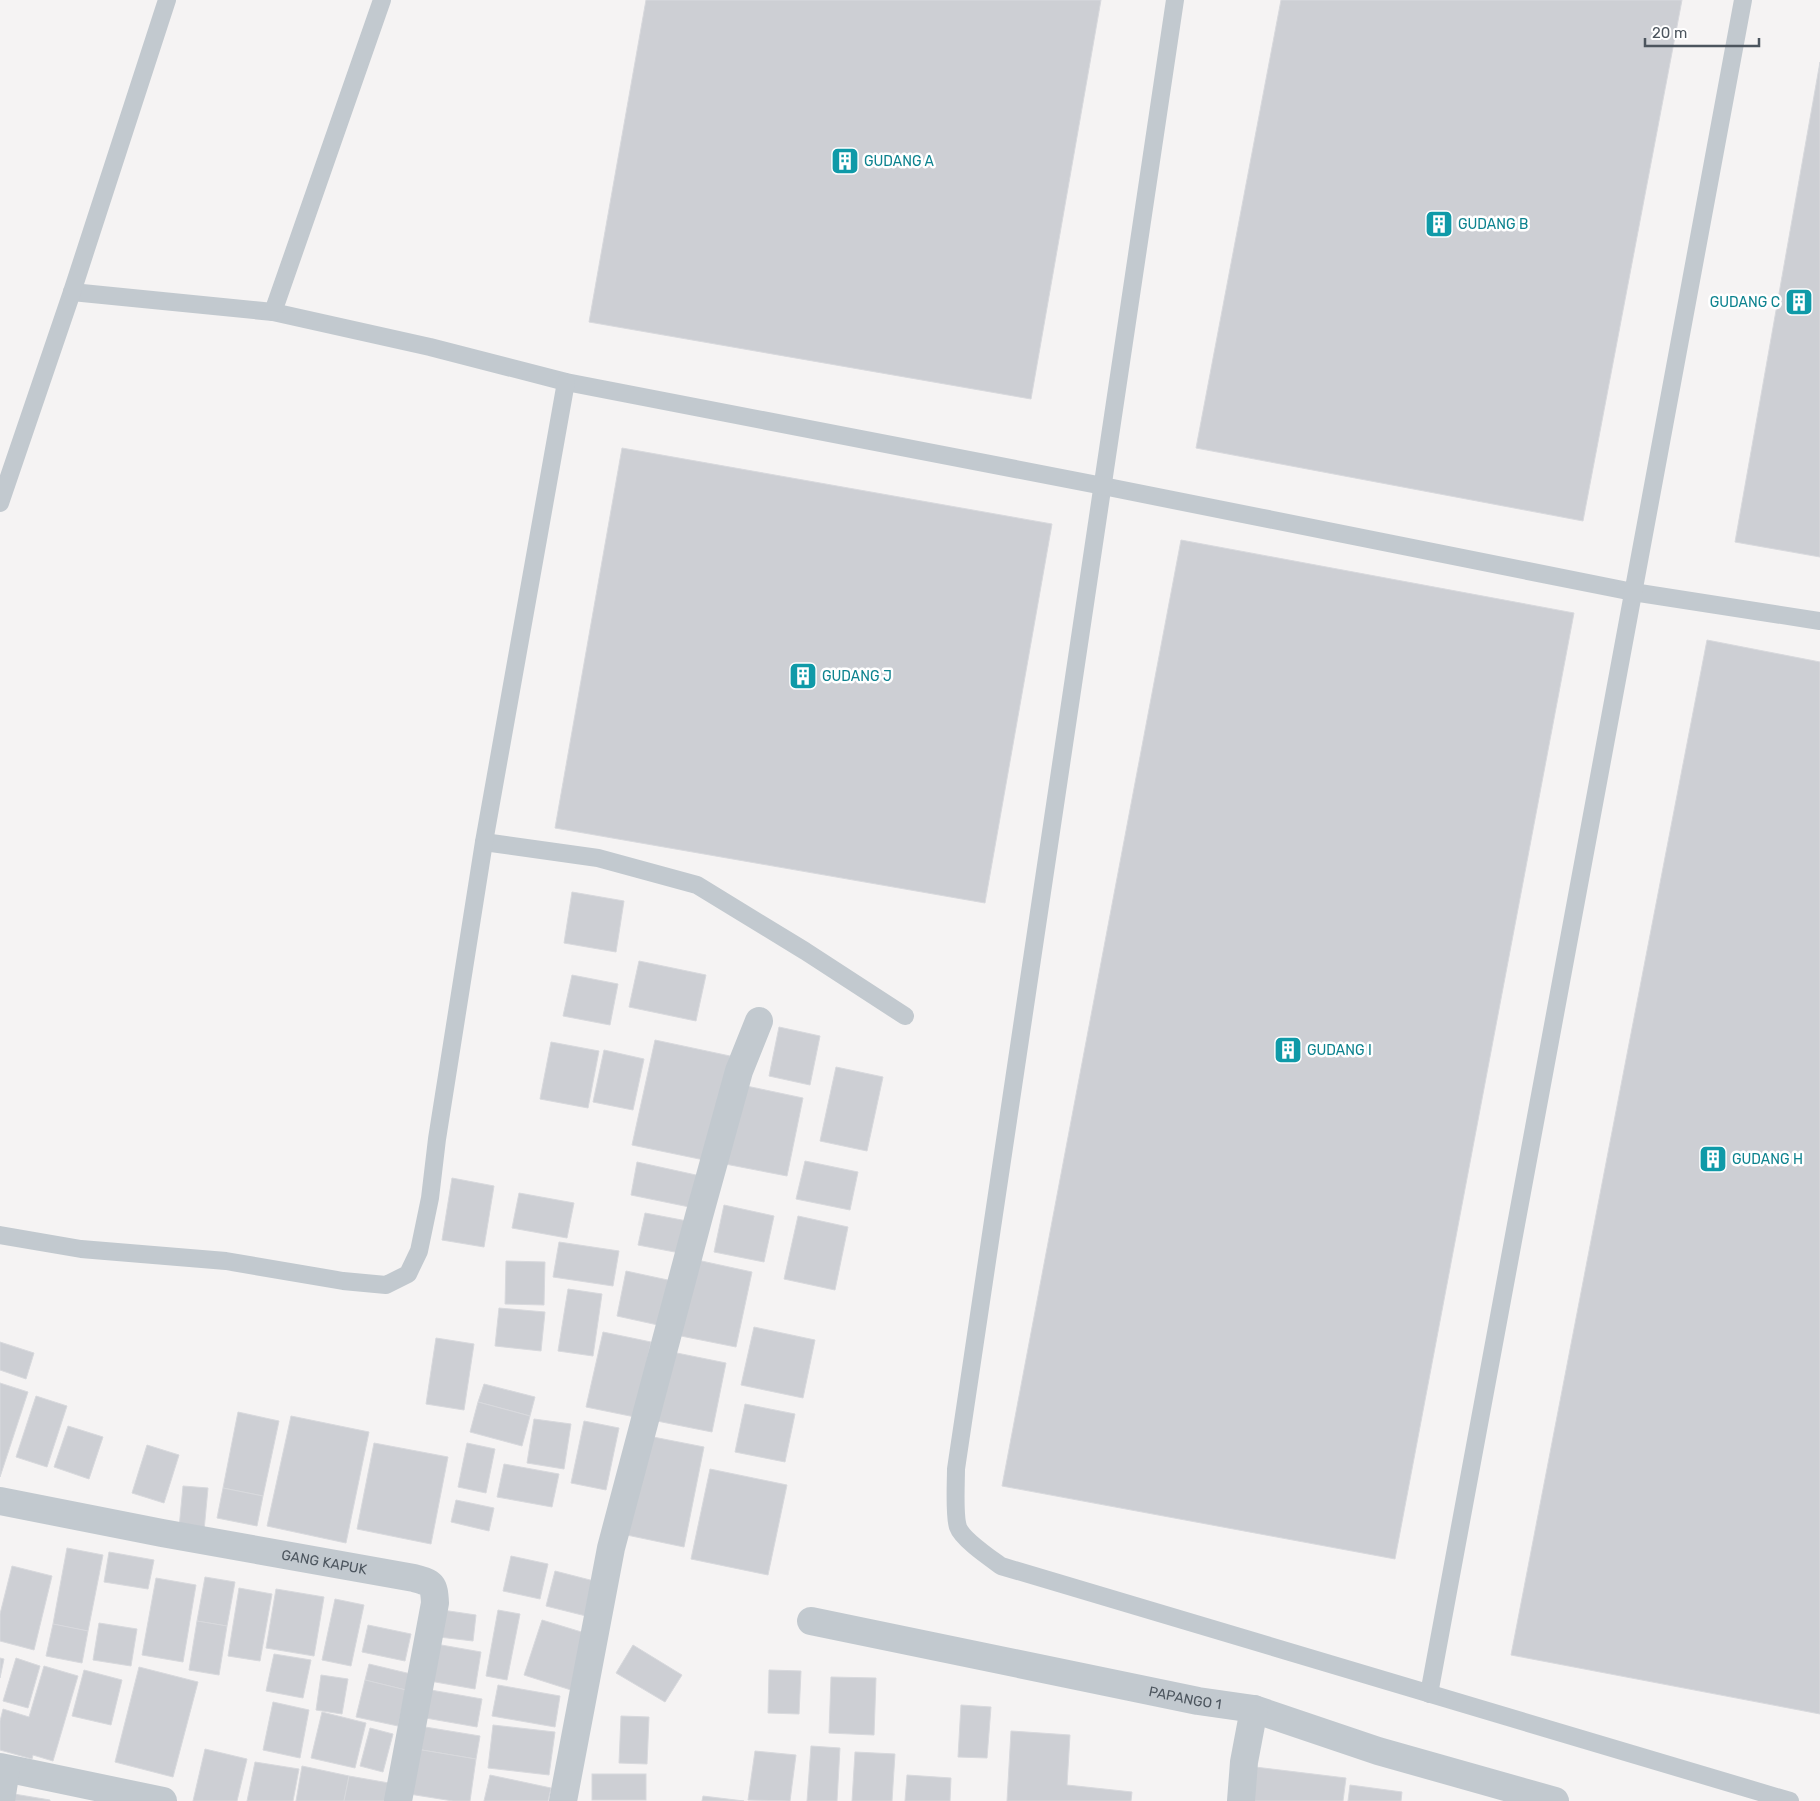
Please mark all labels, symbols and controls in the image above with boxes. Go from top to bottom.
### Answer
scale bar [1645,15,1759,47]
text: 20 m [1652,24,1687,42]
building icon: GUDANG A [830,146,860,176]
place label: GUDANG A [864,153,935,170]
building icon: GUDANG B [1424,209,1454,239]
place label: GUDANG B [1458,216,1528,233]
building icon: GUDANG C [1784,287,1814,317]
place label: GUDANG C [1710,294,1780,311]
building icon: GUDANG J [788,661,818,691]
place label: GUDANG J [822,668,892,685]
building icon: GUDANG I [1273,1035,1303,1065]
place label: GUDANG I [1307,1042,1372,1059]
building icon: GUDANG H [1698,1144,1728,1174]
place label: GUDANG H [1732,1151,1803,1168]
street label: GANG KAPUK [280,1547,369,1579]
street label: PAPANGO 1 [1147,1683,1223,1713]

